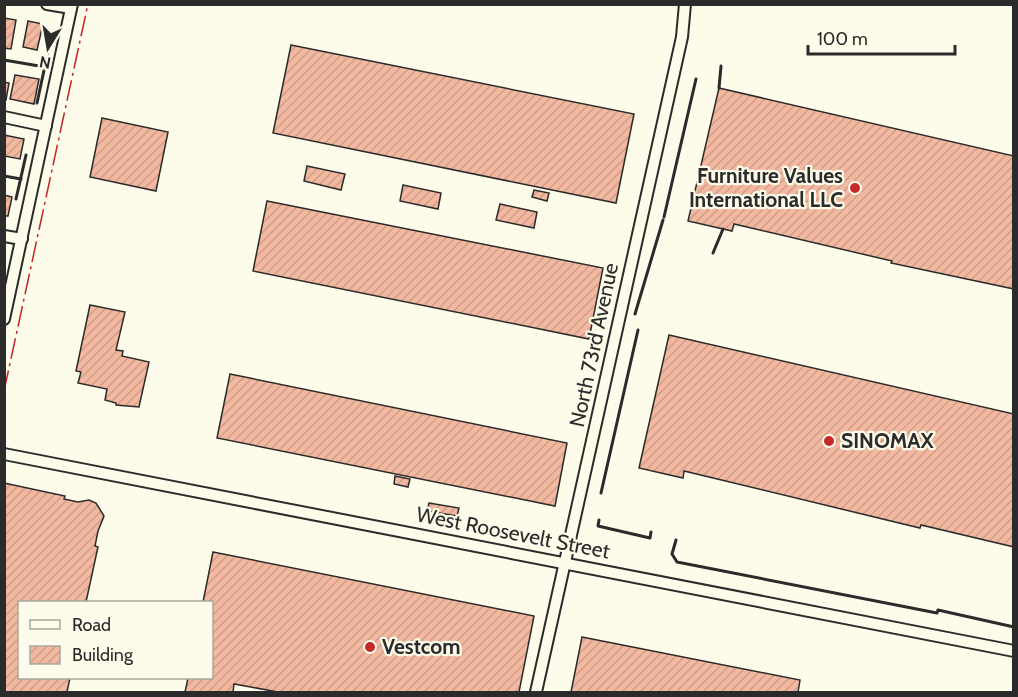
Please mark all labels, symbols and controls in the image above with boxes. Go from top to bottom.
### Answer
north arrow [18,18,78,78]
scale bar [808,18,955,56]
text: 100 m [817,28,868,50]
text: N [38,52,53,73]
place label: Furniture Values International LLC [689,163,843,212]
marker: Furniture Values International LLC [848,181,862,195]
street label: North 73rd Avenue [564,260,623,429]
place label: SINOMAX [841,428,934,453]
marker: SINOMAX [822,434,836,448]
street label: West Roosevelt Street [414,501,612,564]
legend [18,601,213,679]
text: Road [72,614,111,636]
place label: Vestcom [382,634,461,659]
marker: Vestcom [363,640,377,654]
text: Building [72,644,134,666]

